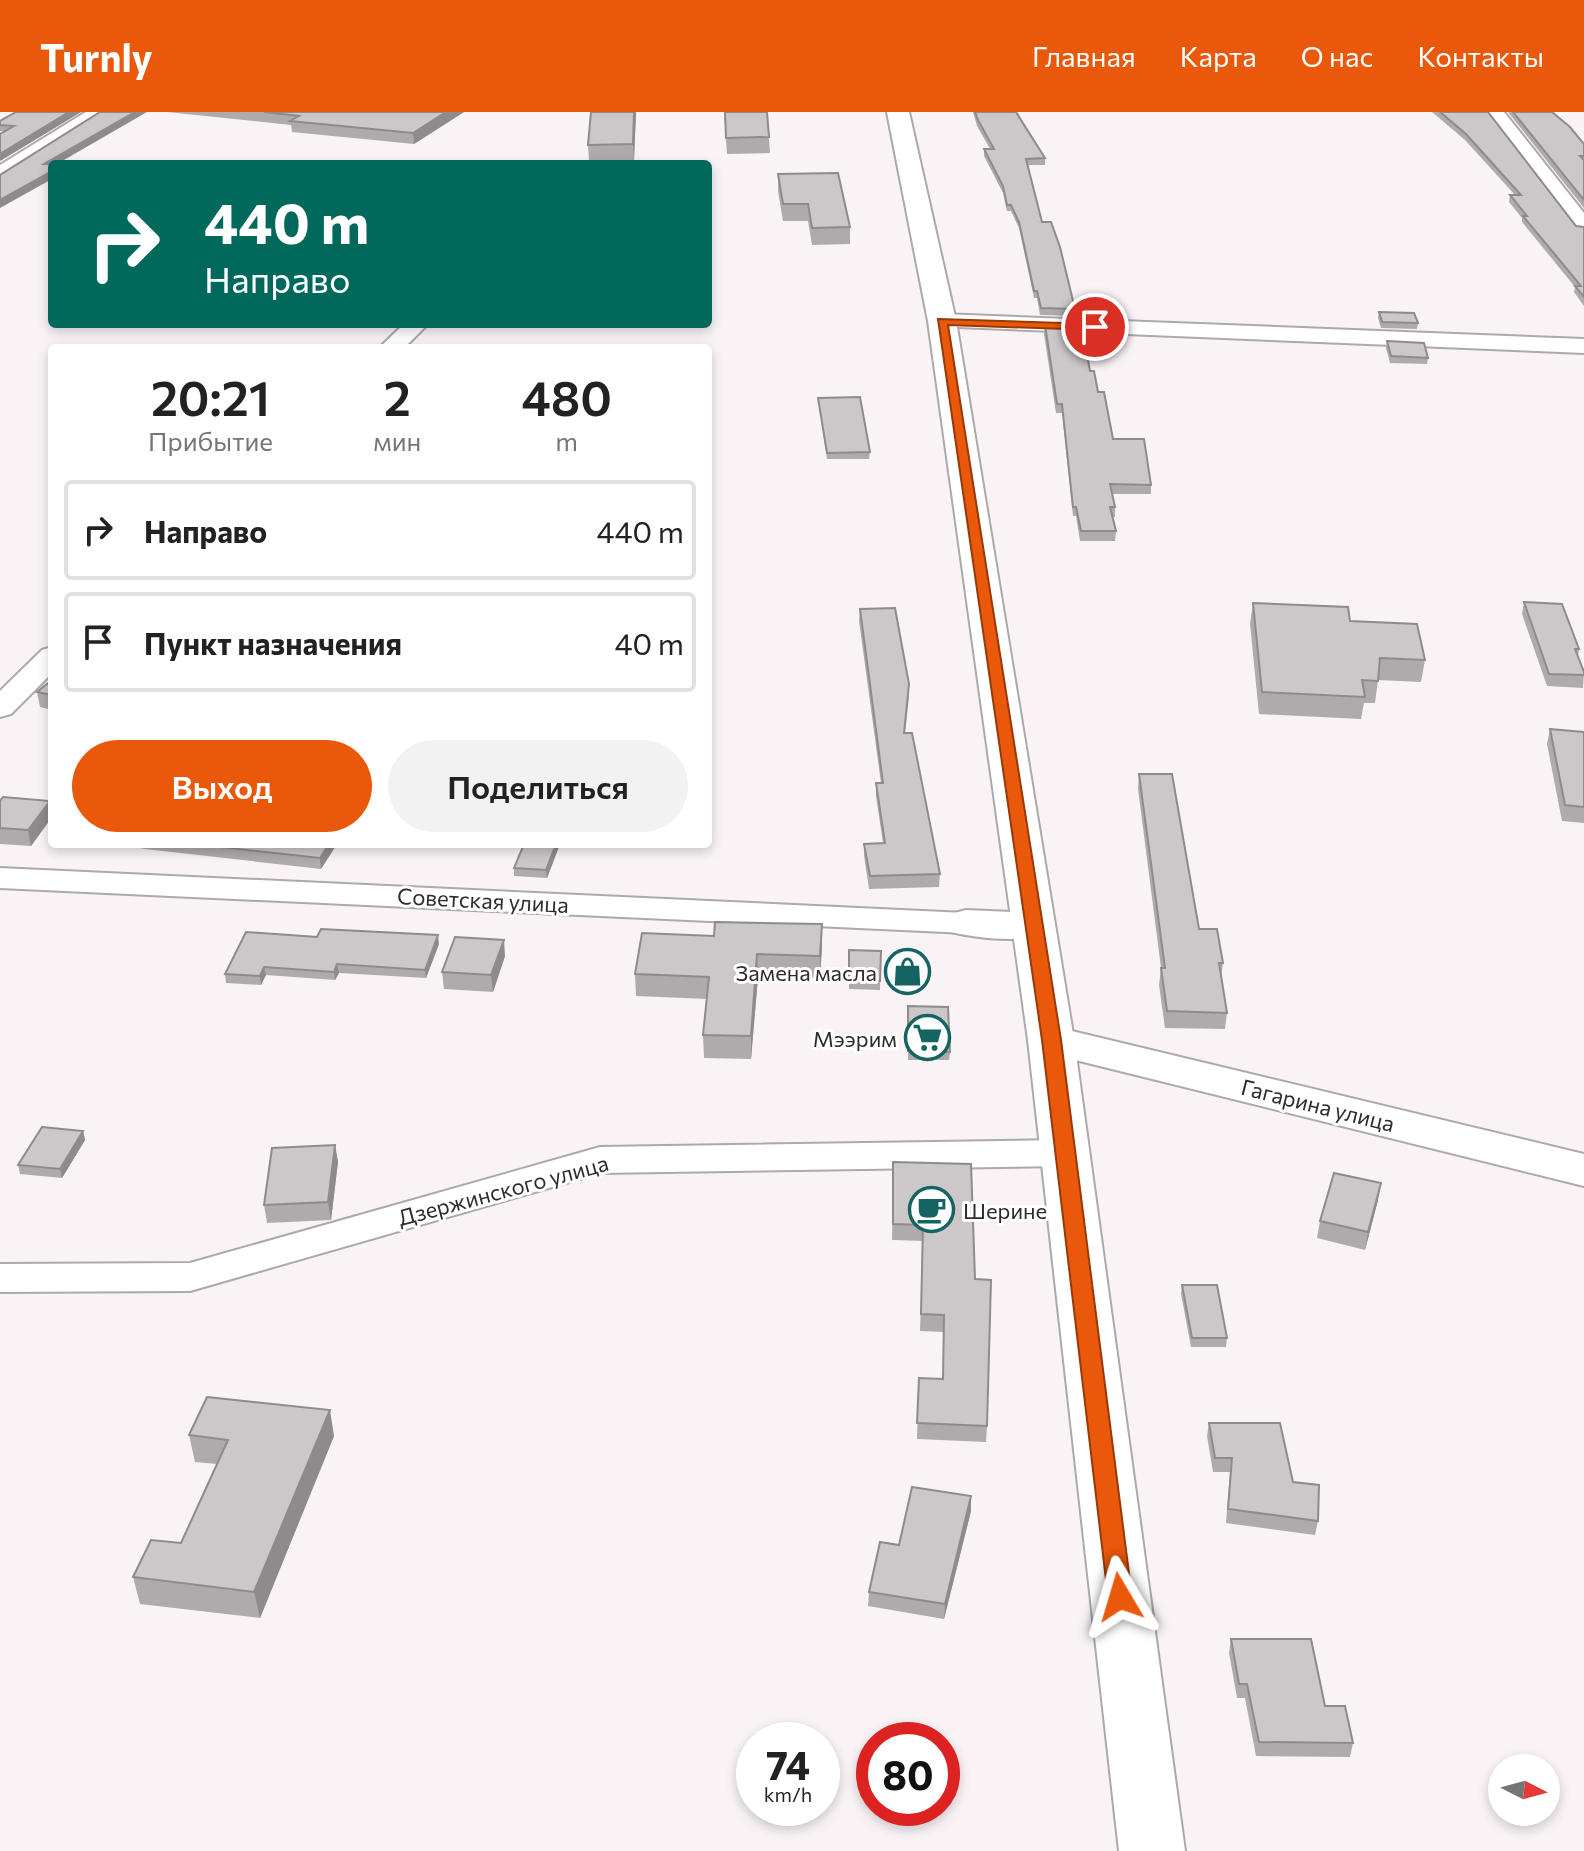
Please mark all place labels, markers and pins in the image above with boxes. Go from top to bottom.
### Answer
pin [1061,293,1129,361]
shop icon: Замена масла [884,948,932,996]
place label: Замена масла [736,959,877,986]
supermarket icon: Мээрим [904,1014,952,1062]
place label: Мээрим [813,1025,897,1052]
cafe icon: Шерине [908,1186,956,1234]
place label: Шерине [963,1197,1047,1224]

